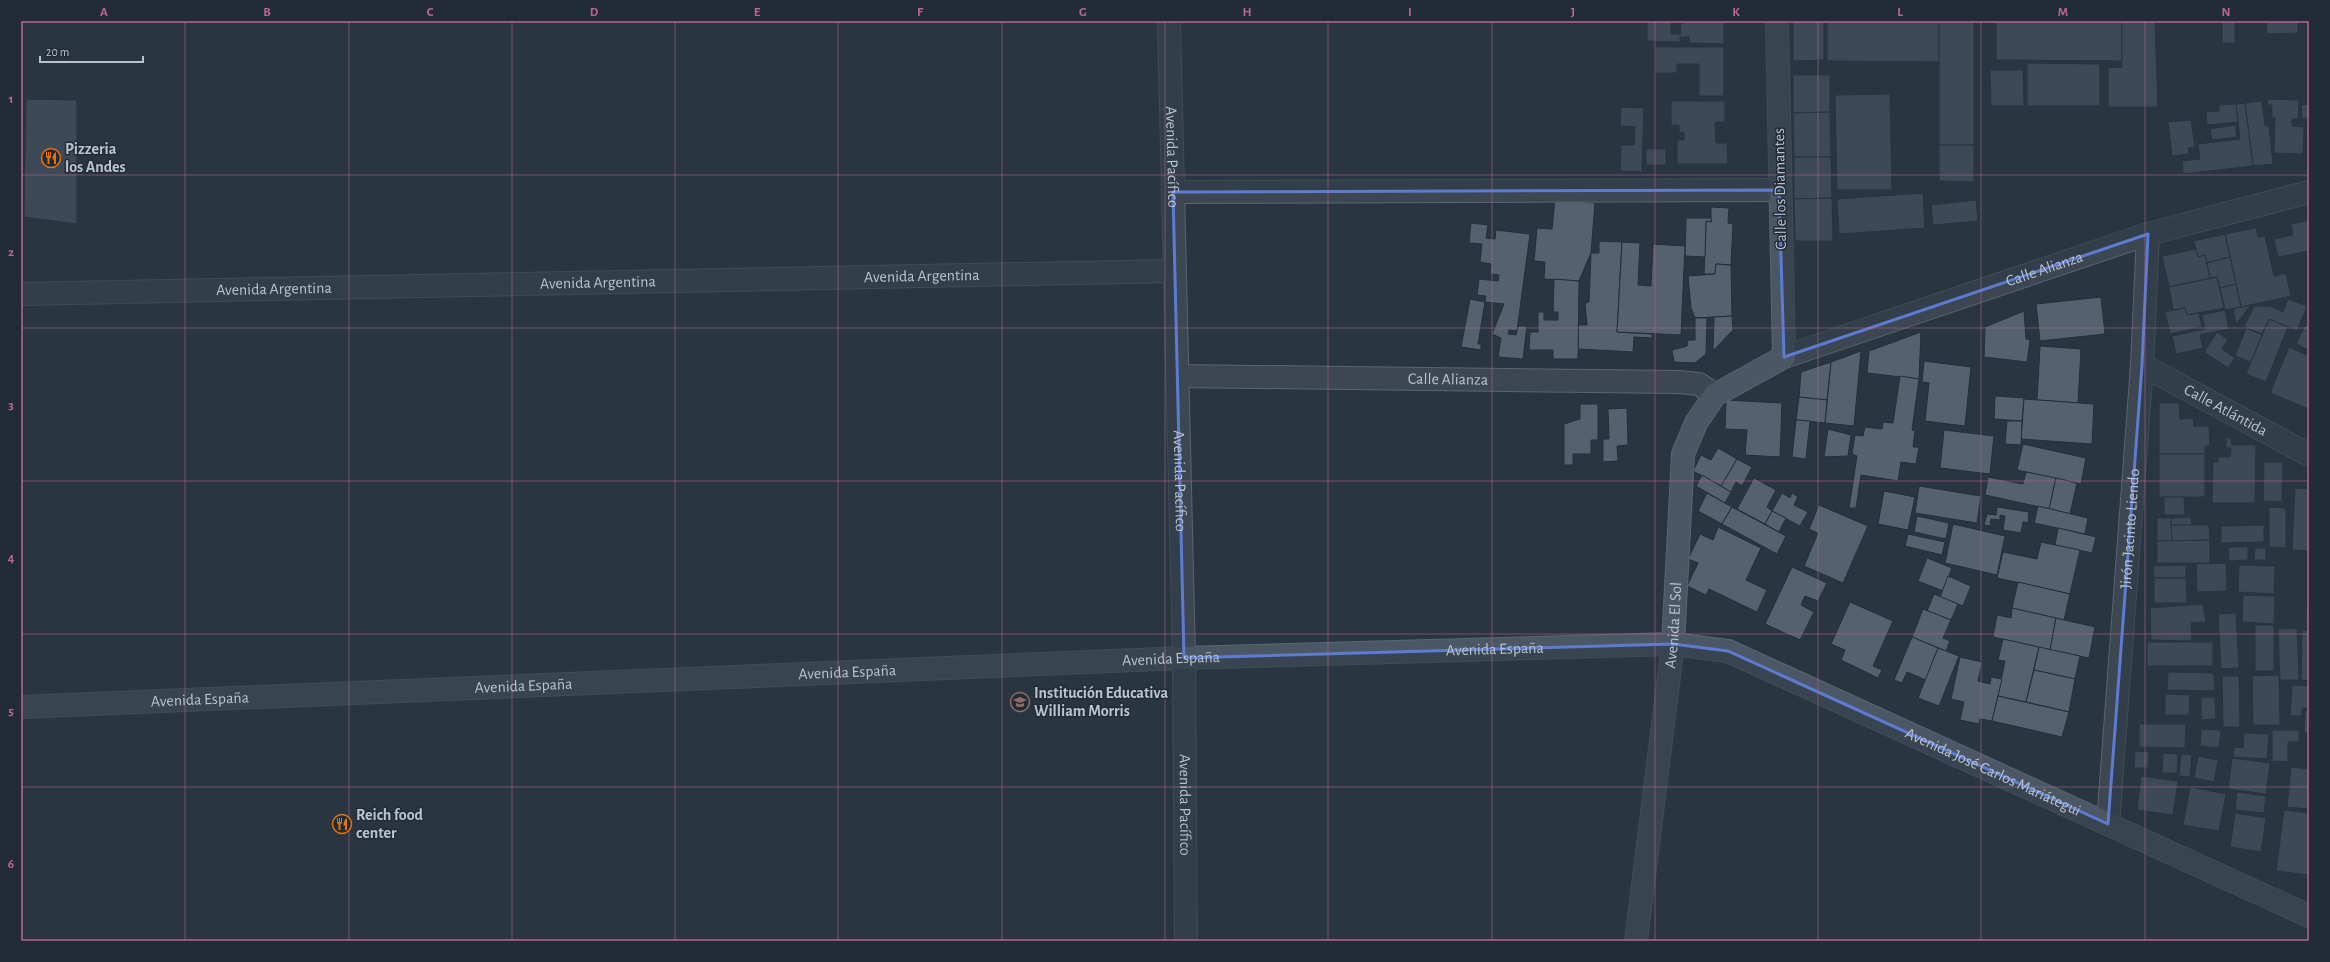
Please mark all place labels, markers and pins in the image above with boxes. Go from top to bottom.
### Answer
place label: Pizzeria los Andes [65,141,126,175]
restaurant icon: Pizzeria los Andes [40,147,62,169]
place label: Institución Educativa William Morris [1034,685,1168,719]
school or university icon: Institución Educativa William Morris [1009,691,1031,713]
place label: Reich food center [356,807,424,841]
restaurant icon: Reich food center [331,813,353,835]

